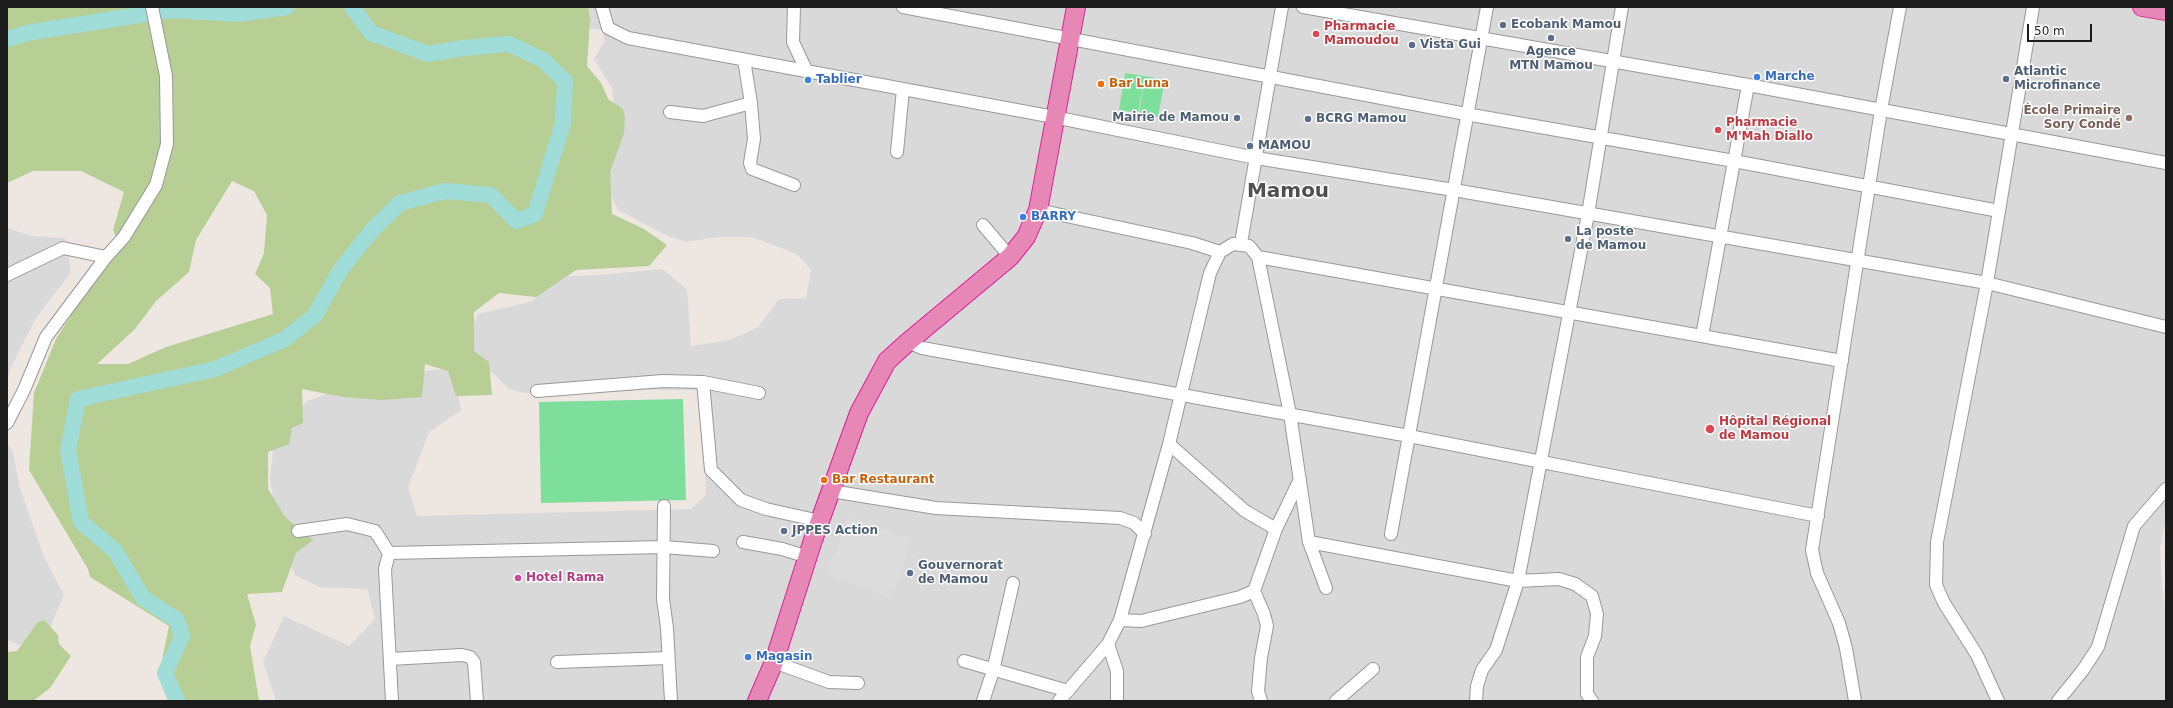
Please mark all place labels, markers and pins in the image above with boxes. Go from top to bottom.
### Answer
place label: Ecobank Mamou [1511,18,1621,32]
place label: Pharmacie Mamoudou [1324,20,1399,48]
marker: Ecobank Mamou [1498,20,1508,30]
marker: Pharmacie Mamoudou [1311,29,1321,39]
marker: Agence MTN Mamou [1546,33,1556,43]
place label: Vista Gui [1420,38,1481,52]
marker: Vista Gui [1407,40,1417,50]
place label: Agence MTN Mamou [1509,45,1593,73]
place label: Atlantic Microfinance [2014,65,2101,93]
place label: Marche [1765,70,1815,84]
marker: Marche [1752,72,1762,82]
place label: Tablier [816,73,862,87]
marker: Atlantic Microfinance [2001,74,2011,84]
marker: Tablier [803,75,813,85]
place label: Bar Luna [1109,77,1169,91]
marker: Bar Luna [1096,79,1106,89]
place label: École Primaire Sory Condé [2023,104,2121,132]
place label: Mairie de Mamou [1112,111,1229,125]
place label: BCRG Mamou [1316,112,1407,126]
marker: Mairie de Mamou [1232,113,1242,123]
marker: École Primaire Sory Condé [2124,113,2134,123]
marker: BCRG Mamou [1303,114,1313,124]
place label: Pharmacie M'Mah Diallo [1726,116,1813,144]
marker: Pharmacie M'Mah Diallo [1713,125,1723,135]
place label: MAMOU [1258,139,1311,153]
marker: MAMOU [1245,141,1255,151]
place label: BARRY [1031,210,1076,224]
marker: BARRY [1018,212,1028,222]
place label: La poste de Mamou [1576,225,1646,253]
marker: La poste de Mamou [1563,234,1573,244]
place label: Hôpital Régional de Mamou [1719,415,1831,443]
marker: Hôpital Régional de Mamou [1704,423,1716,435]
place label: Bar Restaurant [832,473,935,487]
marker: Bar Restaurant [819,475,829,485]
place label: JPPES Action [792,524,878,538]
marker: JPPES Action [779,526,789,536]
place label: Gouvernorat de Mamou [918,559,1003,587]
marker: Gouvernorat de Mamou [905,568,915,578]
place label: Hotel Rama [526,571,604,585]
marker: Hotel Rama [513,573,523,583]
place label: Magasin [756,650,813,664]
marker: Magasin [743,652,753,662]

